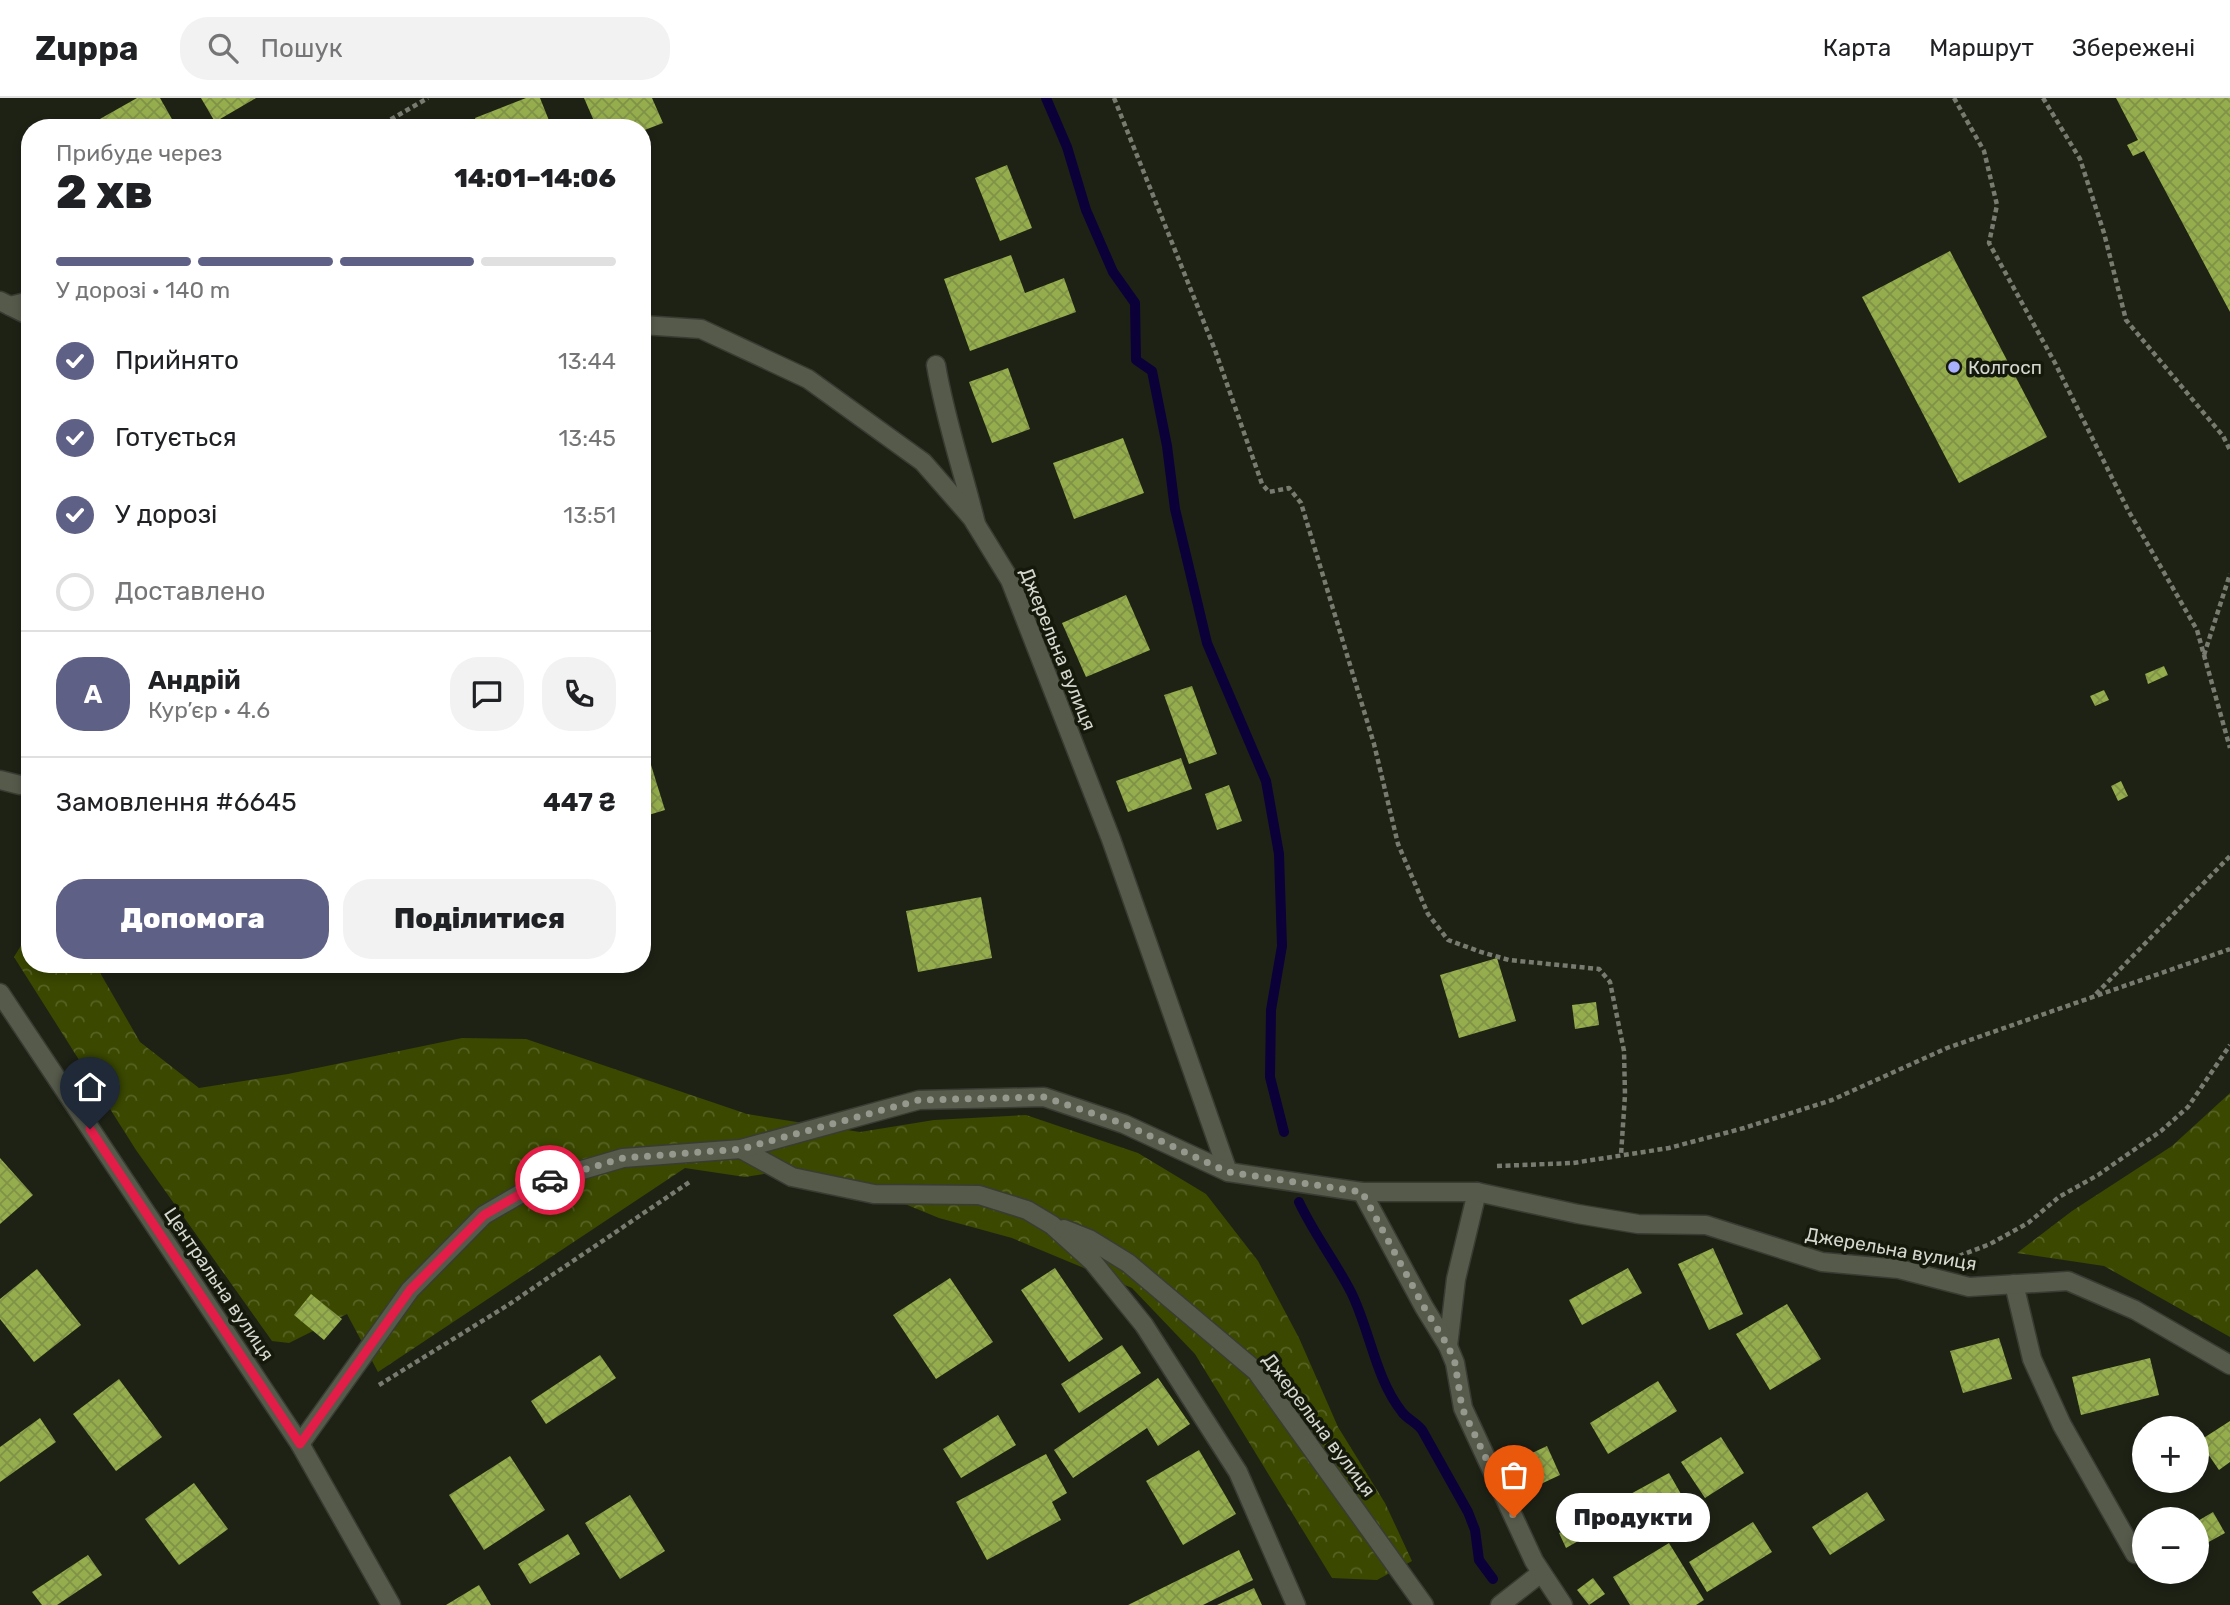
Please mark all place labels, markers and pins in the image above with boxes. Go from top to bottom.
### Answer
place label: Колгосп [1968,356,2042,379]
marker: Колгосп [1946,359,1962,375]
pin [60,1057,120,1129]
pin [1484,1445,1544,1517]
callout: Продукти [1556,1492,1710,1542]

